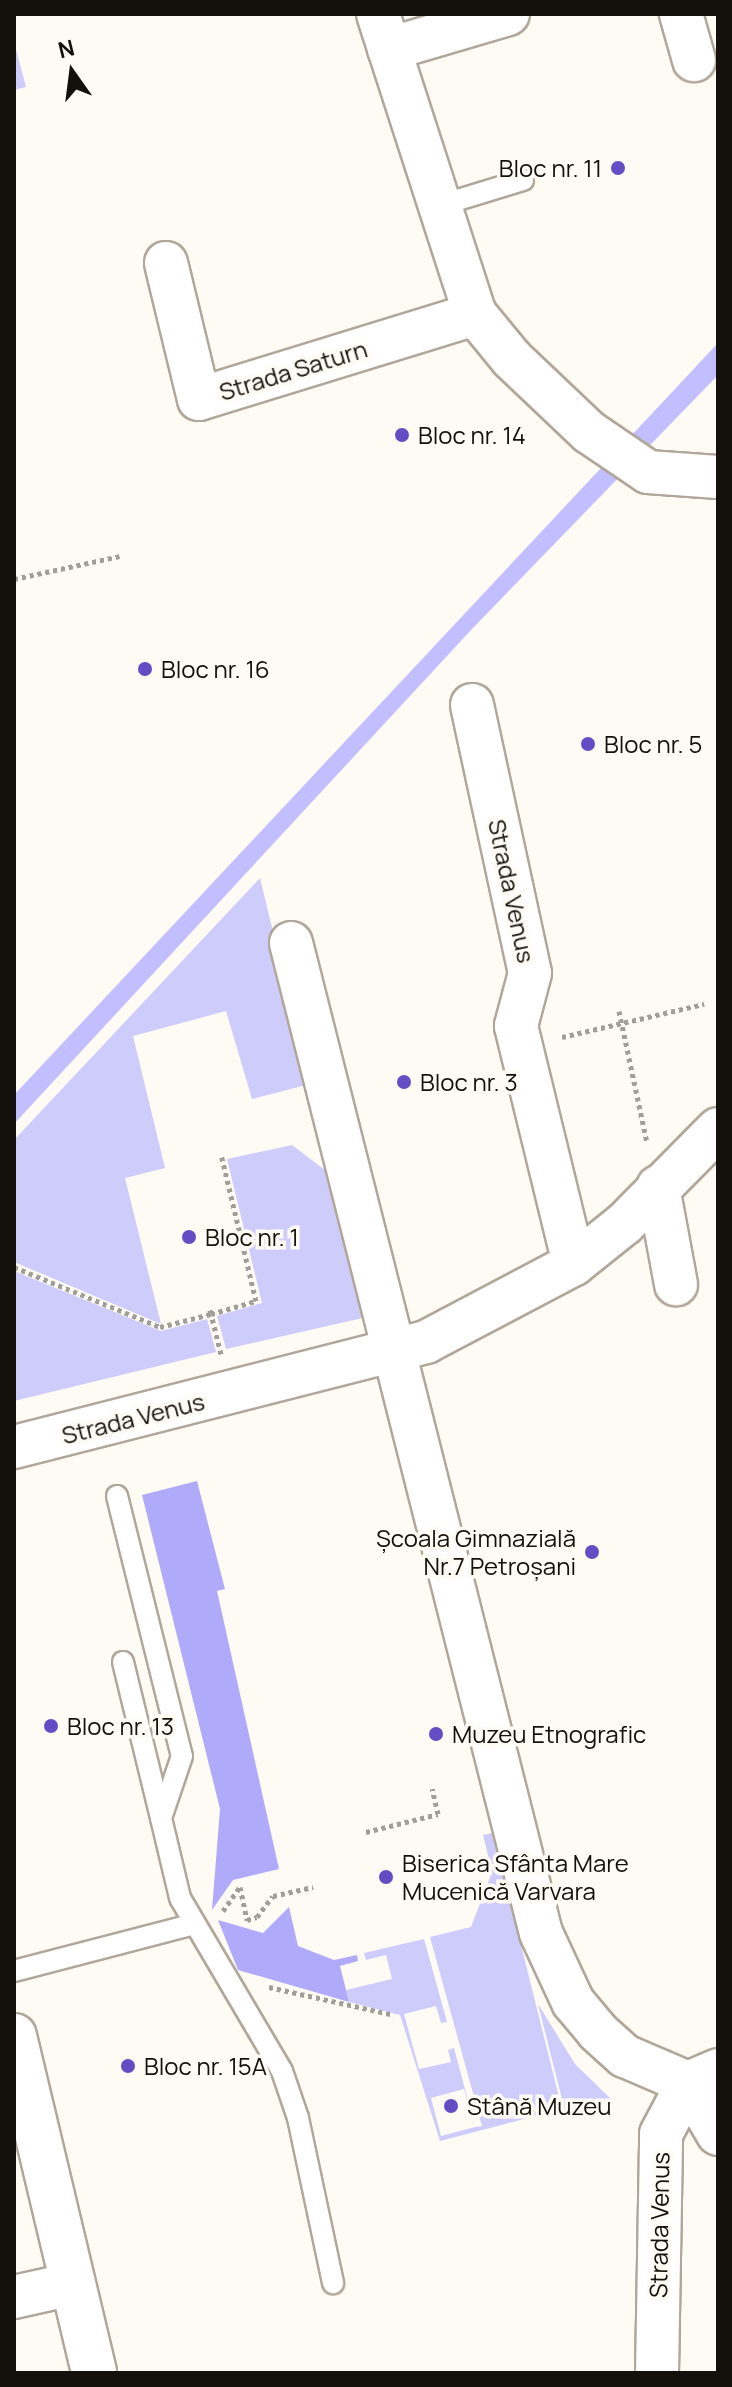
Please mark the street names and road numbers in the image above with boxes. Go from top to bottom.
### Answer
street label: Strada Saturn [216,334,370,406]
street label: Strada Venus [483,817,541,965]
street label: Strada Venus [59,1386,207,1450]
street label: Strada Venus [643,2152,675,2298]

